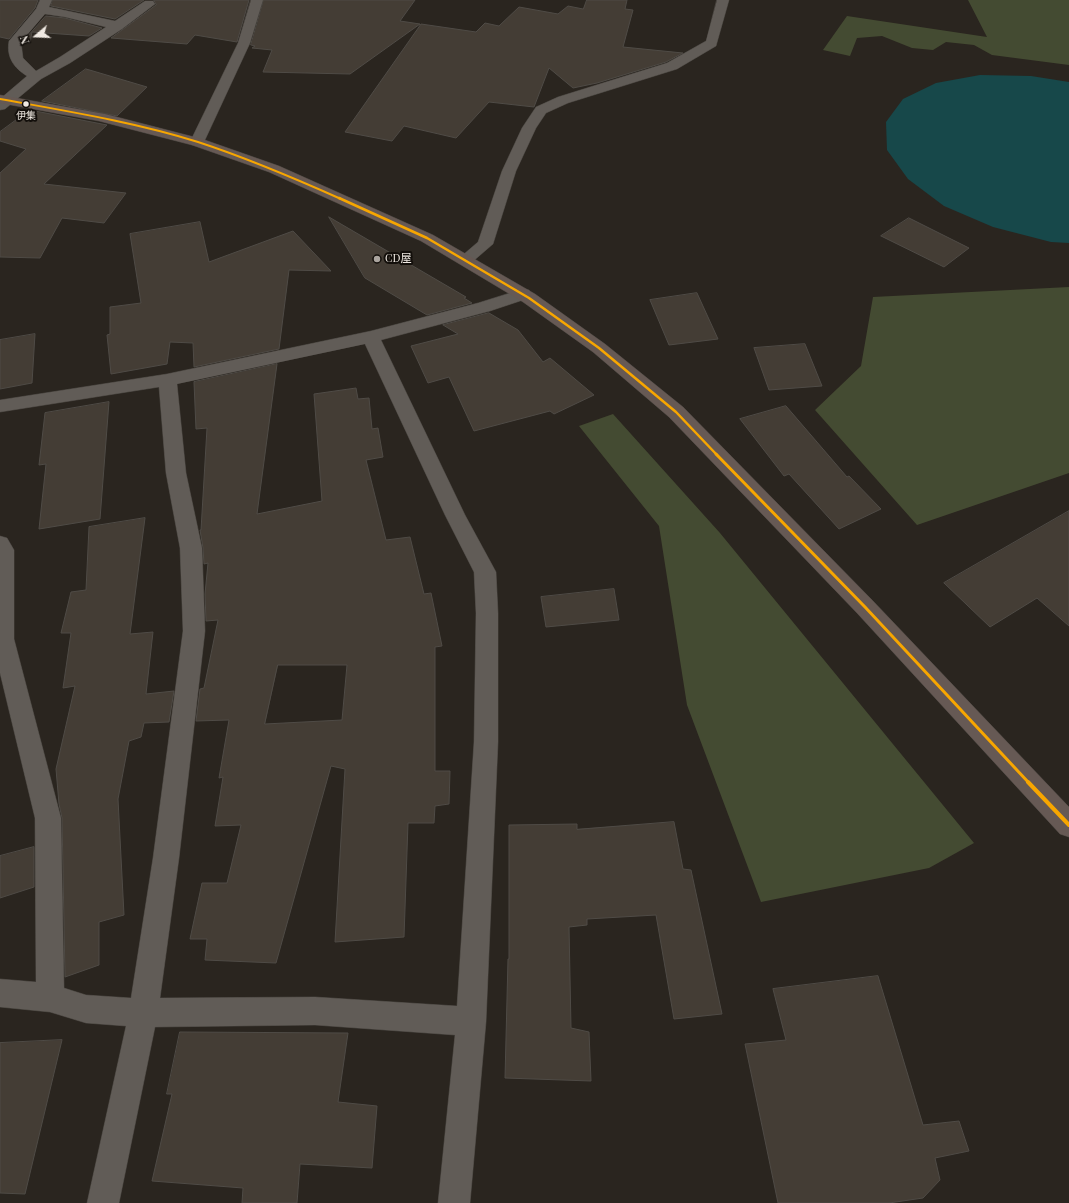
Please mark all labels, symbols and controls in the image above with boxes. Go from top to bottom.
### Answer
north arrow [16,16,56,56]
text: N [16,34,33,46]
marker: 伊集 [21,99,31,109]
place label: 伊集 [16,110,36,122]
place label: CD屋 [385,252,412,266]
marker: CD屋 [372,254,382,264]

